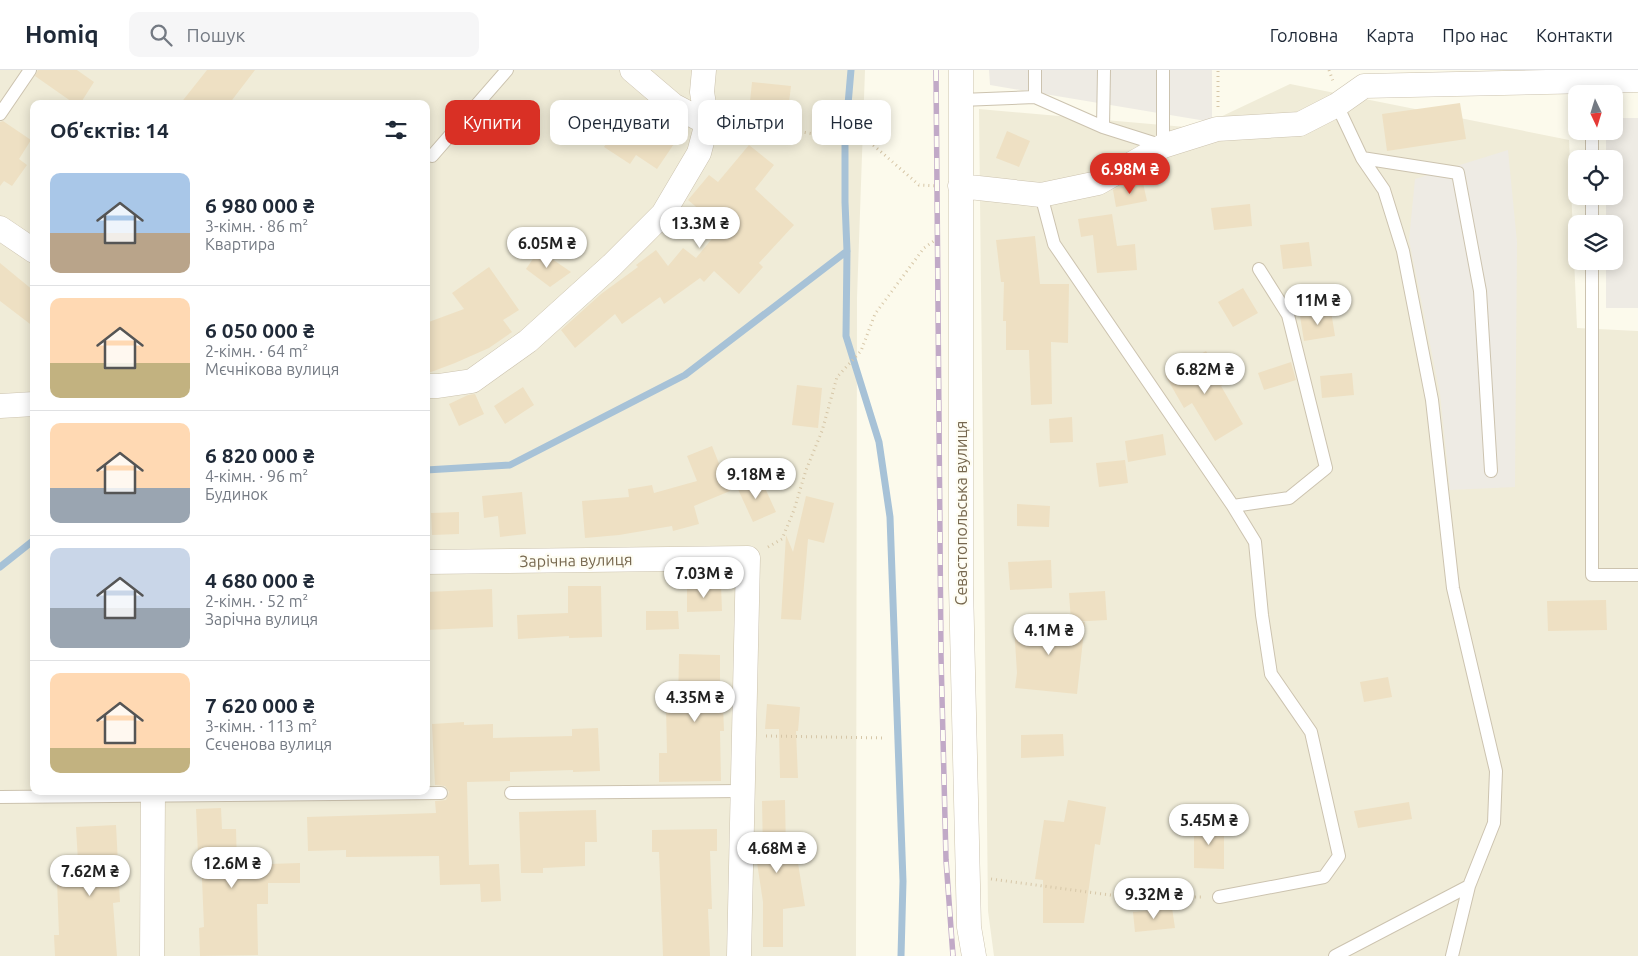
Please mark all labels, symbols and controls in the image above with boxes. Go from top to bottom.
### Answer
search box [129,12,479,57]
text: Homiq [25,21,99,48]
icon: search [147,21,175,49]
text: Пошук [187,24,245,46]
text: Головна [1270,25,1338,45]
text: Карта [1366,25,1414,45]
text: Про нас [1442,25,1508,45]
text: Контакти [1536,25,1613,45]
north arrow [1568,85,1622,140]
map controls [1568,85,1623,270]
chip: Купити [445,100,540,145]
chip: Орендувати [550,100,688,145]
chip: Фільтри [698,100,802,145]
chip: Нове [812,100,891,145]
icon: filters [382,116,410,144]
text: Об’єктів: 14 [50,118,169,142]
button: locate [1568,150,1623,205]
pin: 6.98M ₴ [1084,152,1176,195]
text: 6.98M ₴ [1101,160,1159,178]
icon: home [90,193,150,253]
text: 6 980 000 ₴ [205,193,315,217]
pin: 13.3M ₴ [654,206,746,249]
text: 13.3M ₴ [671,214,729,232]
button: layers [1568,215,1623,270]
text: 3-кімн. · 86 m² [205,217,308,235]
pin: 6.05M ₴ [501,226,593,269]
text: 6.05M ₴ [518,234,576,252]
text: Квартира [205,235,275,253]
pin: 11M ₴ [1283,284,1353,326]
text: 11M ₴ [1295,291,1341,309]
icon: home [90,318,150,378]
text: 6 050 000 ₴ [205,318,315,342]
text: 2-кімн. · 64 m² [205,342,308,360]
pin: 6.82M ₴ [1159,352,1251,395]
text: Мєчнікова вулиця [205,360,339,378]
text: 6.82M ₴ [1176,360,1234,378]
street label: Севастопольська вулиця [952,421,970,605]
icon: home [90,443,150,503]
text: 6 820 000 ₴ [205,443,315,467]
pin: 9.18M ₴ [710,458,802,500]
text: 9.18M ₴ [727,465,785,483]
text: 4-кімн. · 96 m² [205,467,308,485]
text: Будинок [205,485,268,503]
street label: Зарічна вулиця [519,550,633,570]
pin: 7.03M ₴ [658,556,750,599]
text: 7.03M ₴ [675,564,733,582]
icon: home [90,568,150,628]
text: 4 680 000 ₴ [205,568,315,592]
text: 2-кімн. · 52 m² [205,592,308,610]
text: Зарічна вулиця [205,610,318,628]
pin: 4.1M ₴ [1008,614,1090,656]
text: 4.1M ₴ [1024,621,1074,639]
pin: 4.35M ₴ [649,680,741,723]
text: 4.35M ₴ [666,688,724,706]
icon: home [90,693,150,753]
text: 7 620 000 ₴ [205,693,315,717]
text: 3-кімн. · 113 m² [205,717,317,735]
text: Сєченова вулиця [205,735,332,753]
pin: 5.45M ₴ [1163,804,1255,846]
text: 5.45M ₴ [1180,811,1238,829]
pin: 4.68M ₴ [731,832,823,874]
text: 4.68M ₴ [748,839,806,857]
pin: 12.6M ₴ [186,846,278,889]
pin: 7.62M ₴ [44,854,136,897]
text: 12.6M ₴ [203,854,261,872]
text: 7.62M ₴ [61,862,119,880]
pin: 9.32M ₴ [1108,878,1200,920]
text: 9.32M ₴ [1125,885,1183,903]

